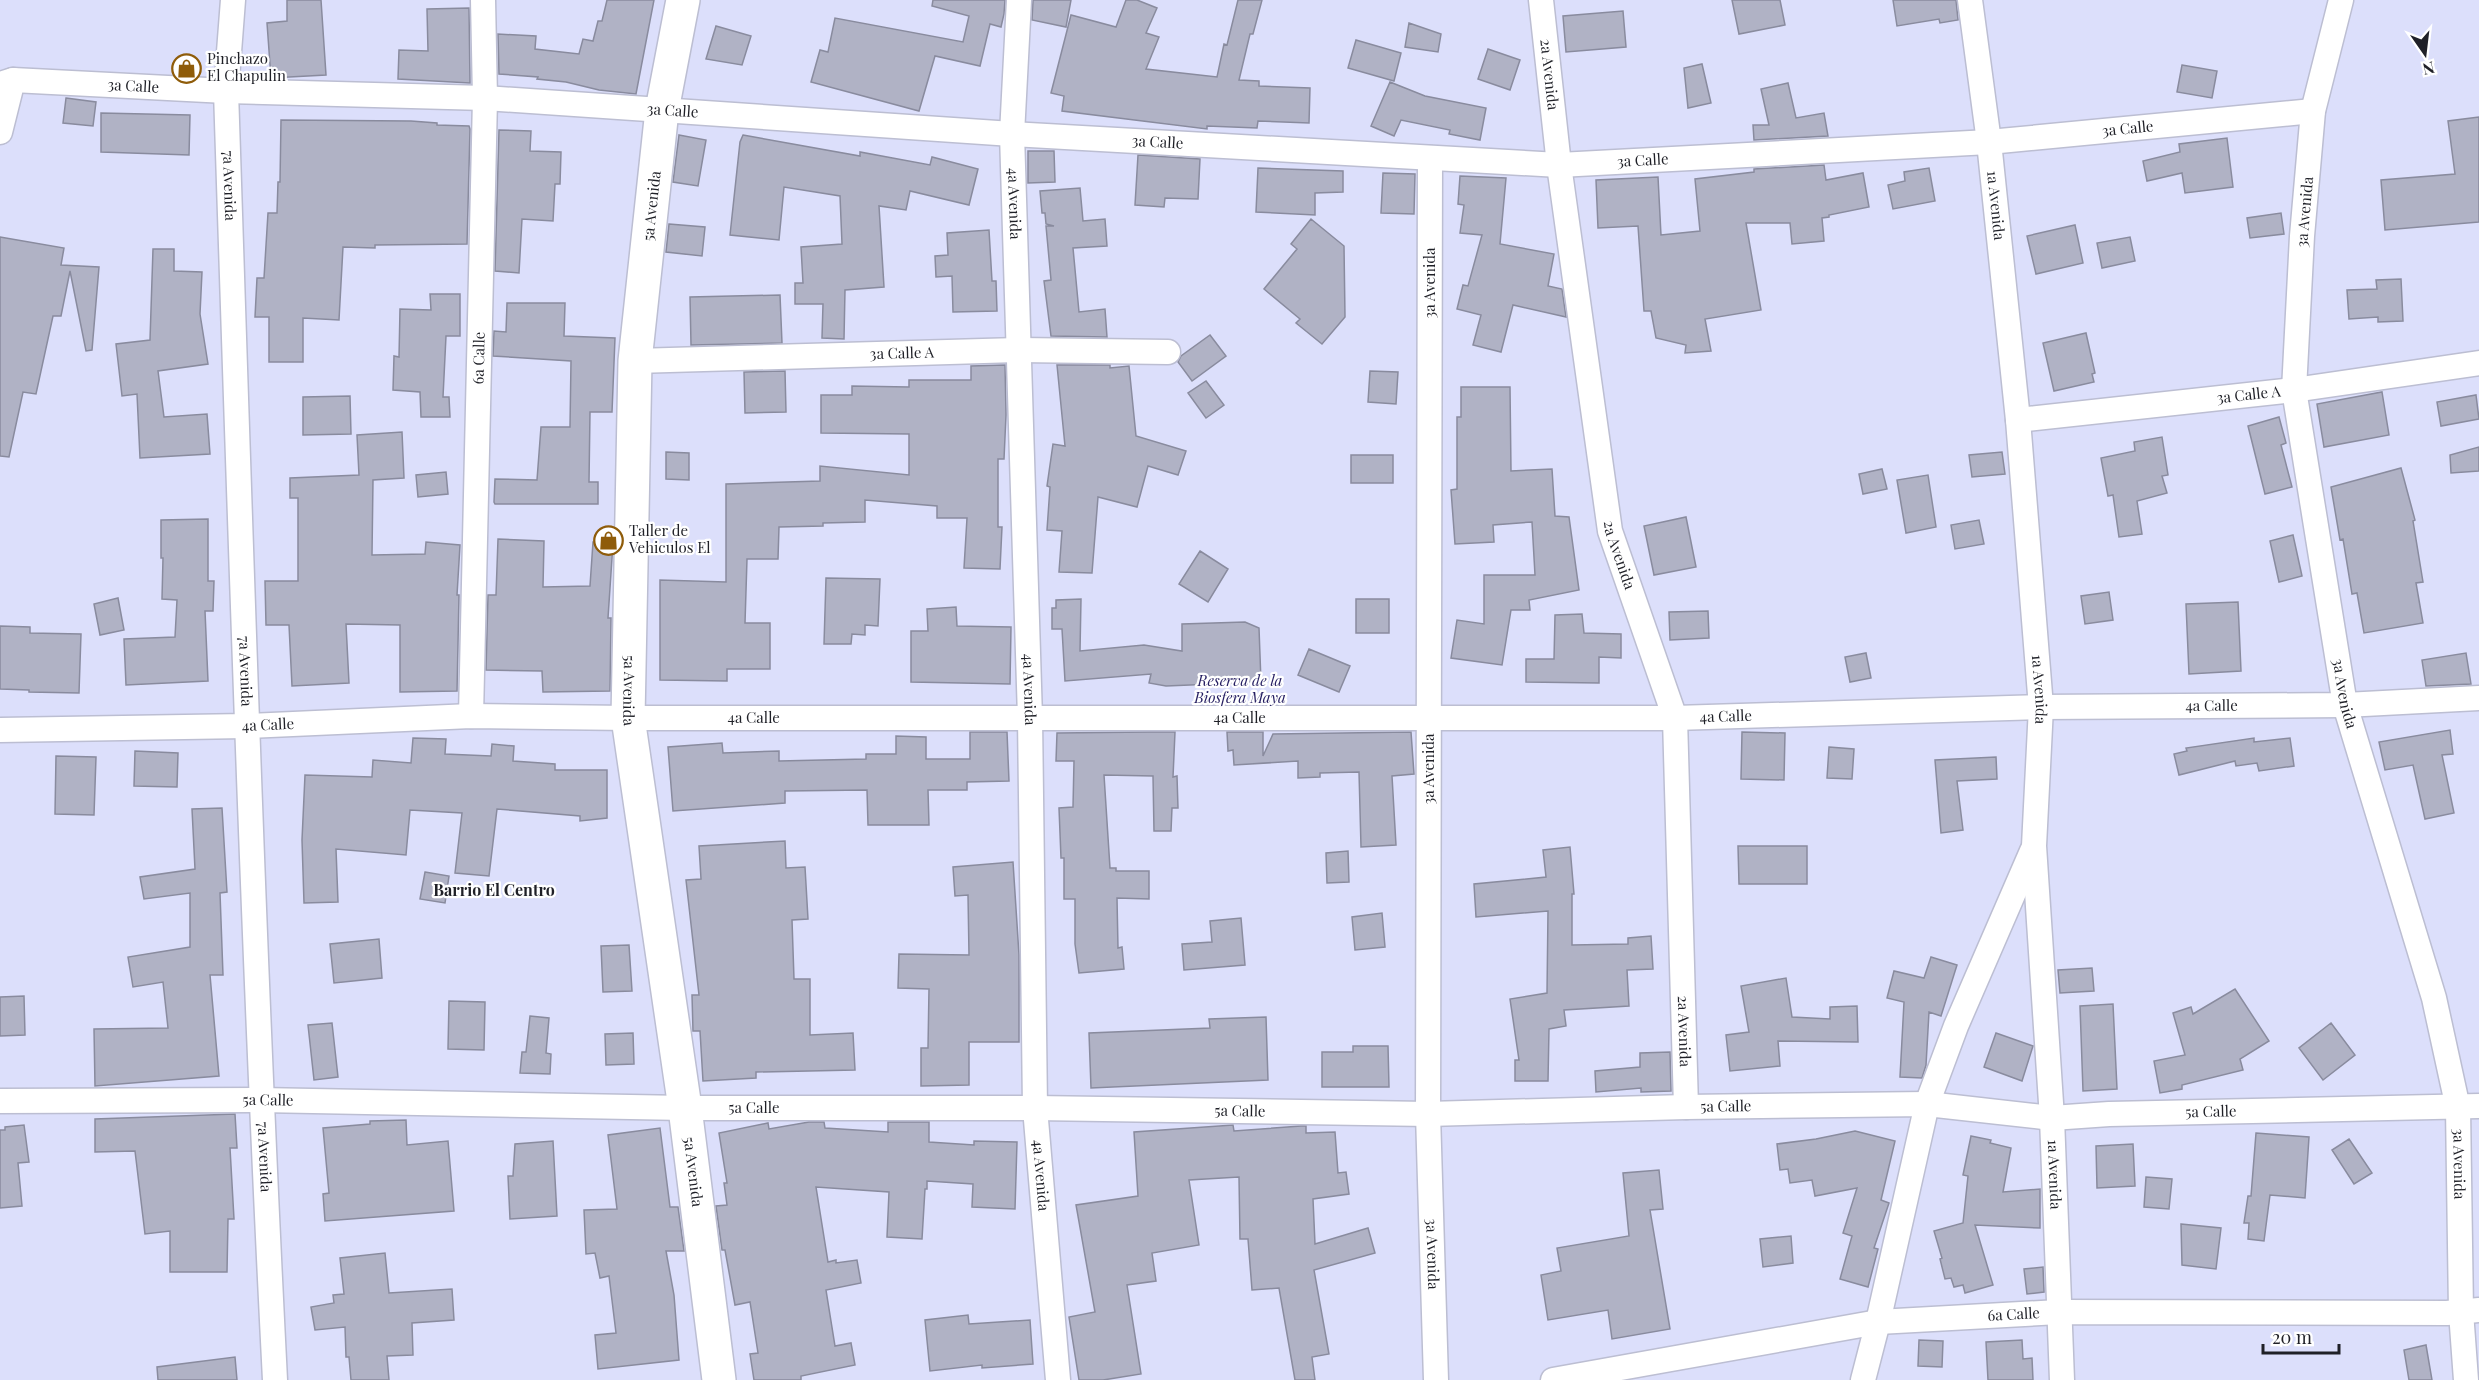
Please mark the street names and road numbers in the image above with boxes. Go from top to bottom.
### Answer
street label: 2a Avenida [1536,38,1564,112]
street label: 3a Calle [107,74,160,97]
street label: 3a Calle [646,98,699,122]
street label: 3a Calle [2101,115,2154,140]
street label: 3a Calle [1131,130,1184,153]
street label: 3a Calle [1616,148,1669,171]
street label: 7a Avenida [219,150,241,222]
street label: 4a Avenida [1004,168,1026,240]
street label: 5a Avenida [637,169,665,242]
street label: 1a Avenida [1983,169,2010,242]
street label: 3a Avenida [2291,175,2317,248]
street label: 3a Avenida [1419,247,1439,319]
street label: 6a Calle [468,332,489,385]
street label: 3a Calle A [869,341,935,363]
street label: 3a Calle A [2215,380,2282,407]
street label: 2a Avenida [1600,519,1641,592]
street label: 7a Avenida [235,636,257,707]
street label: 4a Avenida [1019,653,1041,726]
street label: 1a Avenida [2028,654,2052,725]
street label: 5a Avenida [619,655,640,728]
street label: 3a Avenida [2329,657,2363,731]
street label: 4a Calle [2185,695,2238,715]
street label: 4a Calle [1699,705,1752,726]
street label: 4a Calle [728,707,780,727]
street label: 4a Calle [1214,707,1266,727]
street label: 4a Calle [242,713,294,735]
street label: 3a Avenida [1418,733,1438,805]
street label: 2a Avenida [1674,995,1696,1068]
street label: 5a Calle [242,1089,294,1110]
street label: 5a Calle [1700,1095,1751,1116]
street label: 5a Calle [728,1097,779,1117]
street label: 5a Calle [1214,1100,1266,1121]
street label: 5a Calle [2185,1100,2237,1121]
street label: 7a Avenida [254,1121,277,1193]
street label: 3a Avenida [2449,1128,2470,1200]
street label: 5a Avenida [680,1135,708,1209]
street label: 4a Avenida [1029,1139,1055,1212]
street label: 1a Avenida [2044,1139,2067,1210]
street label: 3a Avenida [1422,1218,1444,1290]
street label: 6a Calle [1987,1302,2040,1325]

